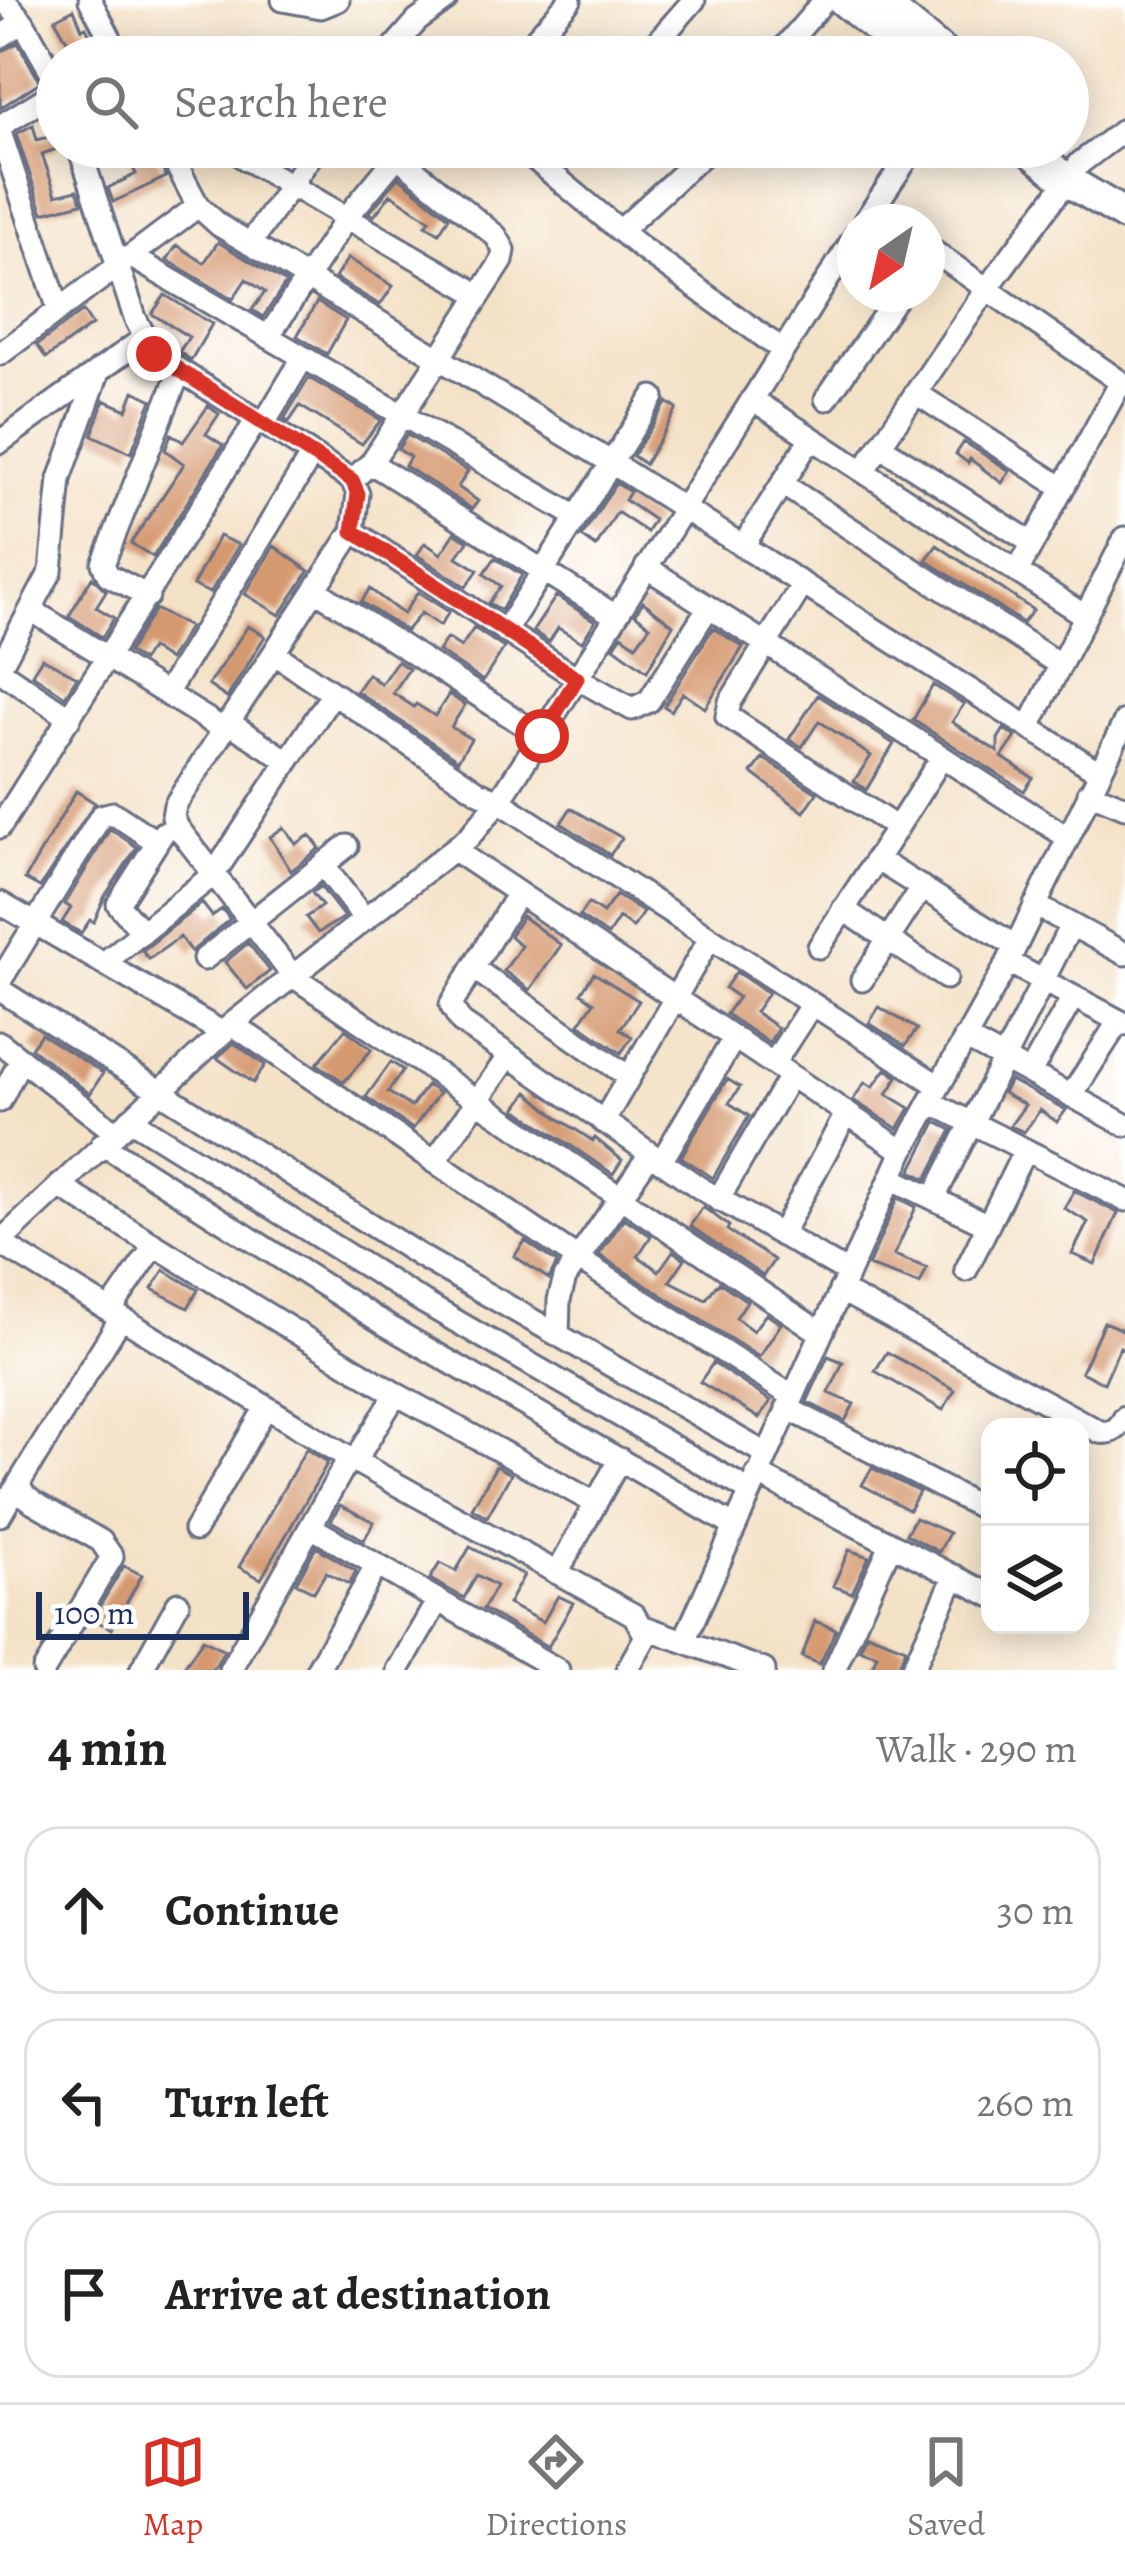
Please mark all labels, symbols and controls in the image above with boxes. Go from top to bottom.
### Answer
search box [36,36,1089,168]
icon: search [78,69,144,135]
text: Search here [174,71,388,133]
north arrow [837,204,945,312]
route end [127,327,181,381]
route start [515,709,569,763]
map controls [981,1418,1089,1634]
button: locate [981,1418,1089,1526]
button: layers [981,1526,1089,1634]
scale bar [36,1586,249,1639]
text: 100 m [54,1590,134,1635]
text: 4 min [48,1713,167,1783]
text: Walk · 290 m [876,1722,1077,1775]
icon: ahead [51,1877,117,1943]
text: Continue [165,1879,339,1941]
text: 30 m [997,1884,1074,1937]
icon: left [51,2069,117,2135]
text: Turn left [165,2071,329,2133]
text: 260 m [976,2076,1074,2129]
icon: arrive [51,2261,117,2327]
text: Arrive at destination [165,2263,551,2325]
tab: Map [140,2429,206,2546]
tab: Directions [486,2429,627,2546]
tab: Saved [907,2429,985,2546]

